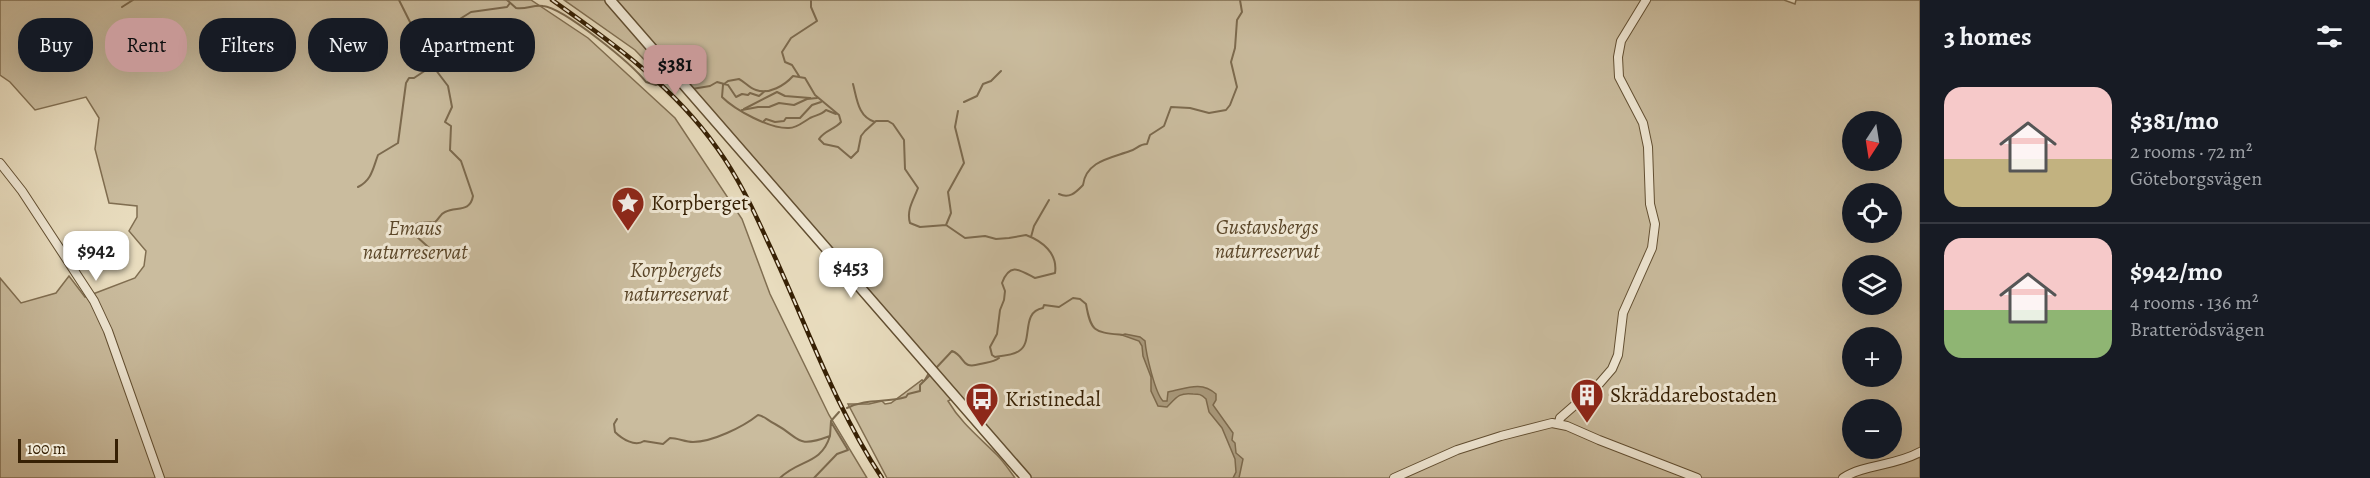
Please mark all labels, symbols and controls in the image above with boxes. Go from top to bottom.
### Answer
chip: Buy [18,18,93,72]
chip: Rent [105,18,187,72]
chip: Filters [199,18,296,72]
chip: New [308,18,388,72]
chip: Apartment [400,18,535,72]
text: 3 homes [1944,19,2032,54]
icon: filters [2313,20,2346,53]
pin: $381 [639,45,711,96]
text: $381 [658,51,692,78]
text: $381/mo [2130,103,2219,138]
north arrow [1842,111,1902,171]
map controls [1842,111,1902,459]
icon: home [1992,111,2064,183]
text: 2 rooms · 72 m² [2130,138,2252,165]
text: Göteborgsvägen [2130,165,2262,192]
button: locate [1842,183,1902,243]
place icon: Korpberget [610,185,646,232]
place label: Korpberget [651,189,748,217]
park label: Gustavsbergs naturreservat [1215,213,1320,265]
park label: Emaus naturreservat [363,214,468,266]
pin: $942 [60,231,132,282]
text: $942 [77,237,115,264]
pin: $453 [815,248,887,299]
text: $453 [833,254,869,281]
text: $942/mo [2130,254,2223,289]
button: layers [1842,255,1902,315]
park label: Korpbergets naturreservat [624,256,729,308]
icon: home [1992,262,2064,334]
text: 4 rooms · 136 m² [2130,289,2259,316]
text: Bratterödsvägen [2130,316,2265,343]
button: + [1842,327,1902,387]
building icon: Skräddarebostaden [1569,377,1605,424]
bus stop icon: Kristinedal [964,381,1000,428]
place label: Skräddarebostaden [1610,381,1777,409]
place label: Kristinedal [1005,385,1101,413]
button: − [1842,399,1902,459]
scale bar [18,436,118,464]
text: 100 m [27,438,66,460]

